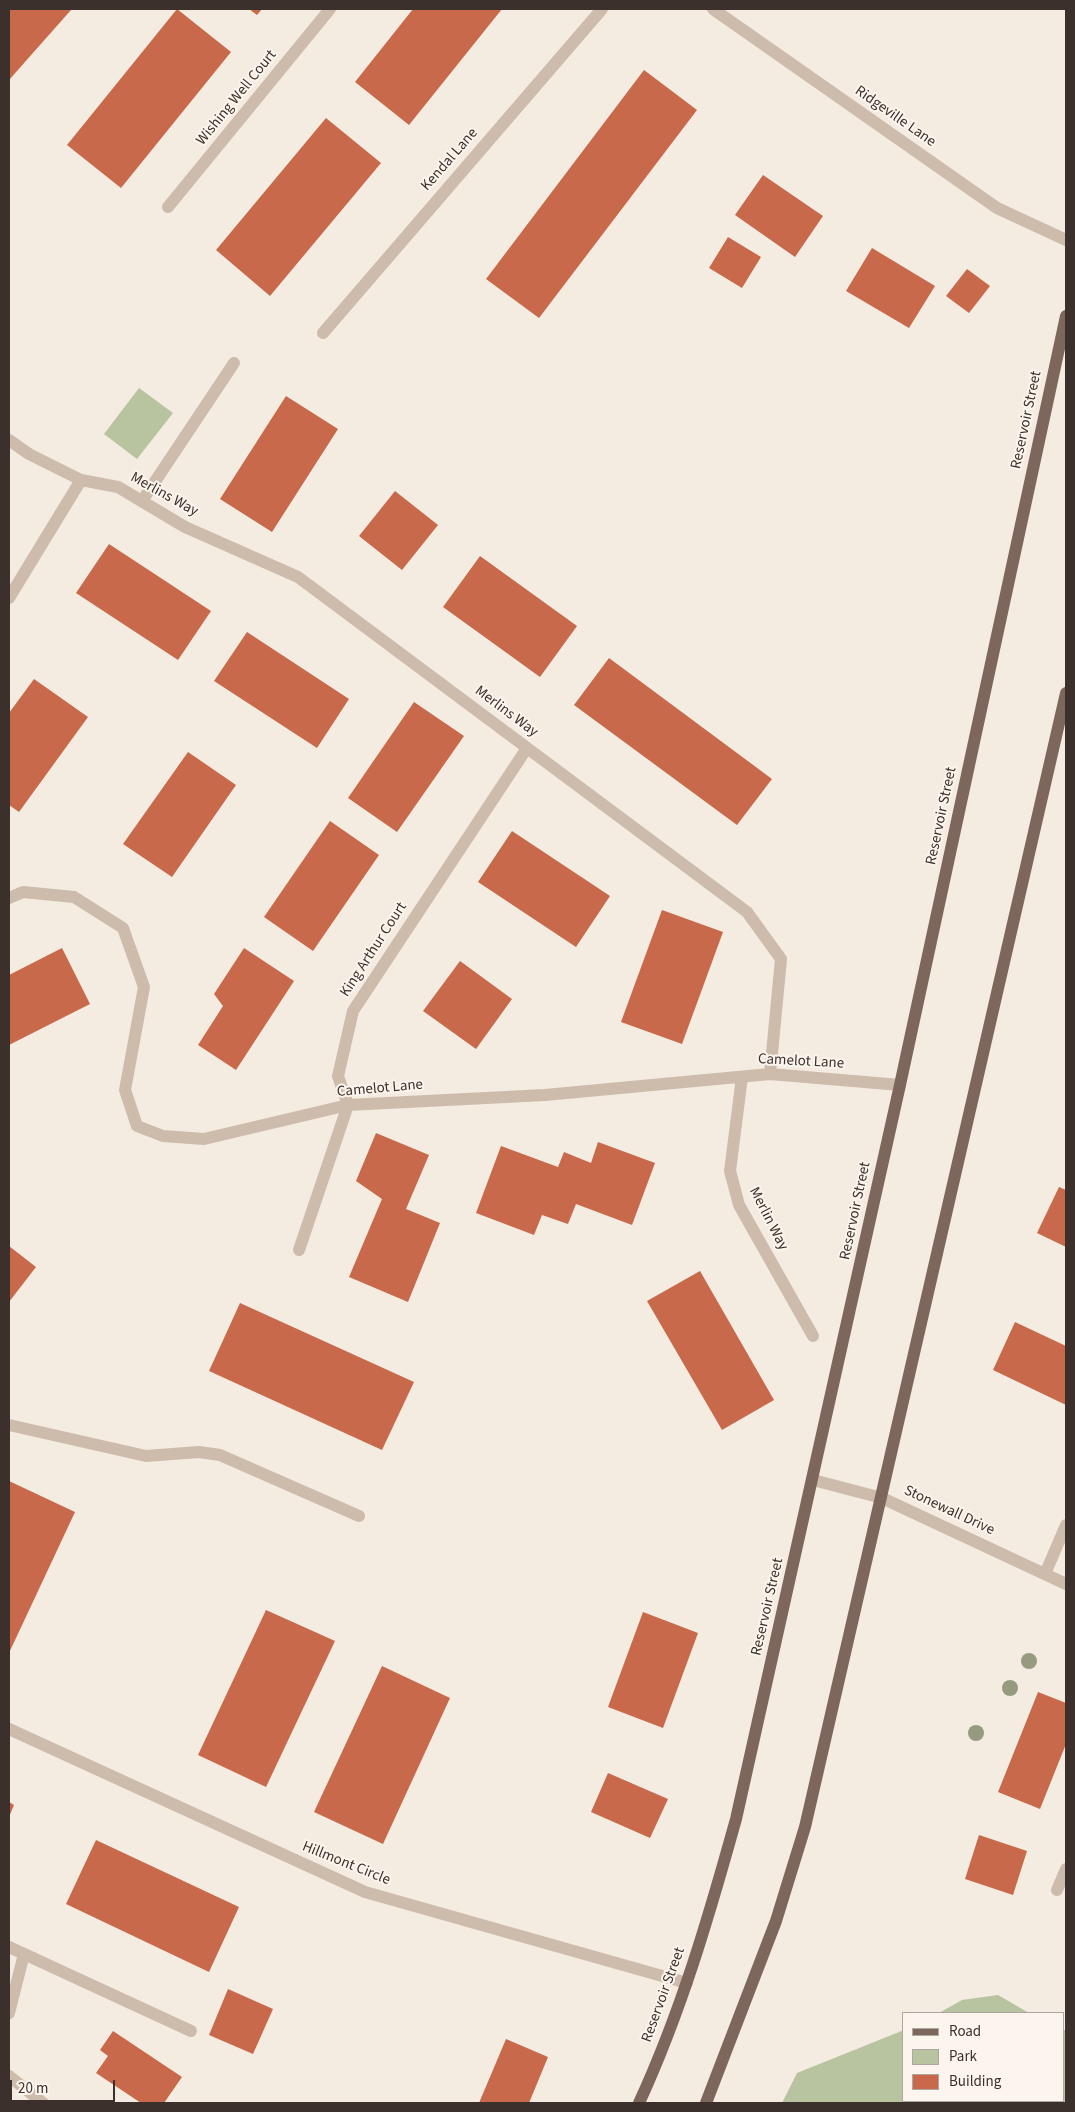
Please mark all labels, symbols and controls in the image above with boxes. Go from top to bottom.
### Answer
street label: Wishing Well Court [193,47,281,149]
street label: Ridgeville Lane [851,82,939,152]
street label: Kendal Lane [418,125,482,195]
street label: Reservoir Street [1008,369,1046,471]
street label: Merlins Way [127,469,201,521]
street label: Merlins Way [471,682,541,742]
street label: Reservoir Street [923,765,961,867]
street label: King Arthur Court [337,899,411,1001]
street label: Camelot Lane [757,1051,845,1073]
street label: Camelot Lane [336,1076,424,1102]
street label: Reservoir Street [837,1160,875,1262]
street label: Merlin Way [744,1184,792,1254]
street label: Stonewall Drive [901,1482,997,1540]
street label: Reservoir Street [748,1556,788,1658]
street label: Hillmont Circle [299,1838,393,1890]
street label: Reservoir Street [638,1945,690,2045]
legend [902,2012,1065,2102]
text: Road [949,2021,981,2042]
text: Park [949,2046,977,2067]
scale bar [12,2070,118,2102]
text: Building [949,2071,1001,2092]
text: 20 m [18,2078,48,2099]

